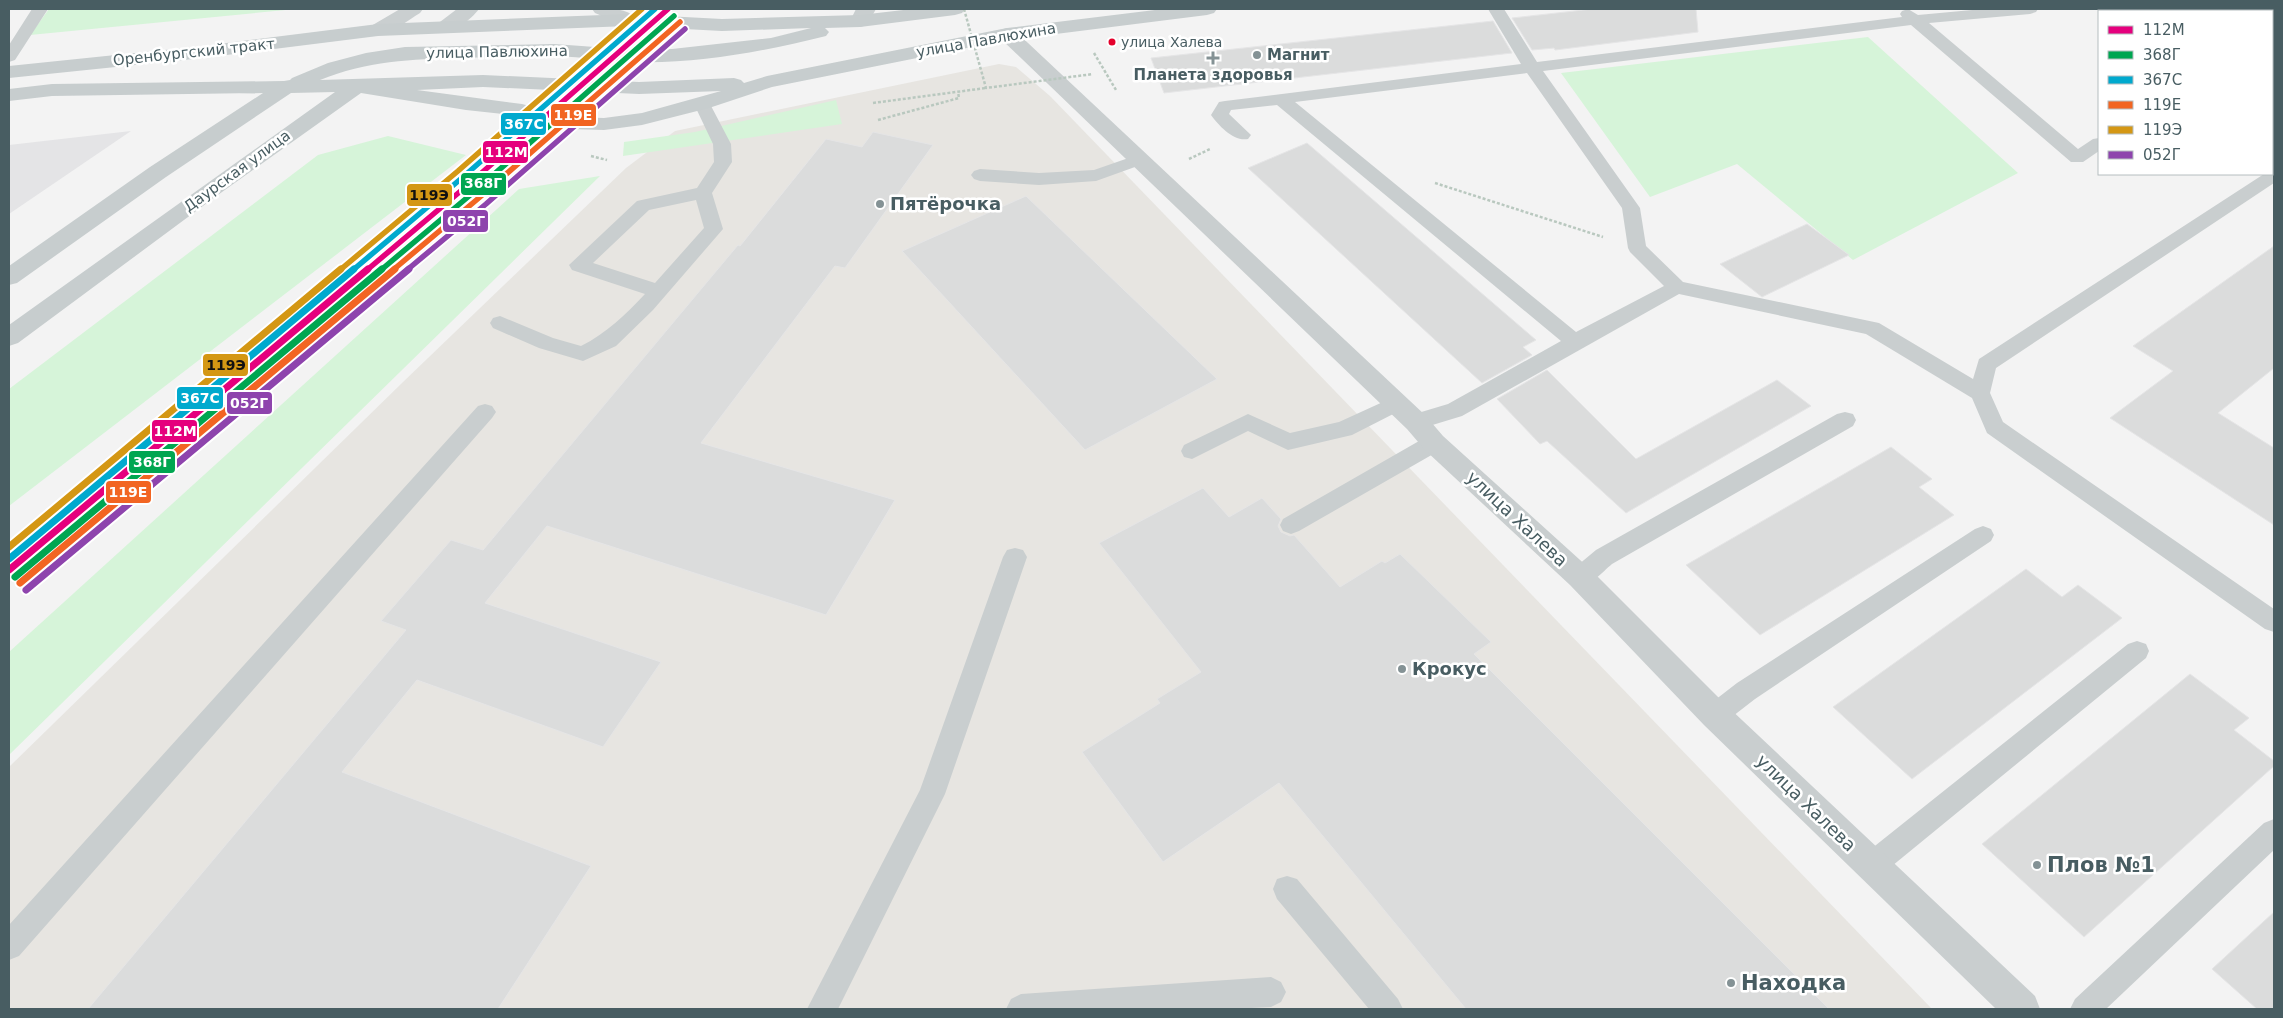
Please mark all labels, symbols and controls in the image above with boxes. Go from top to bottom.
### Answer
legend [2098,10,2273,175]
street label: улица Павлюхина [915,19,1057,61]
text: 112М [2143,21,2185,39]
place label: улица Халева [1121,34,1222,50]
street label: Оренбургский тракт [112,35,276,69]
marker: улица Халева [1107,37,1117,47]
street label: улица Павлюхина [426,42,568,62]
place label: Магнит [1267,46,1330,64]
text: 368Г [2143,46,2181,64]
marker: Магнит [1251,49,1263,61]
marker: Планета здоровья [1207,52,1219,64]
place label: Планета здоровья [1133,66,1293,84]
text: 367С [2143,71,2182,89]
text: 119Е [2143,96,2181,114]
line badge: 119Е [550,103,597,127]
text: 119Е [554,107,592,123]
line badge: 367С [500,112,547,136]
text: 367С [504,116,544,132]
text: 119Э [2143,121,2182,139]
street label: Даурская улица [180,126,294,216]
line badge: 112М [482,140,529,164]
text: 112М [484,144,528,160]
text: 052Г [2143,146,2181,164]
line badge: 368Г [460,172,507,196]
text: 368Г [464,175,502,191]
line badge: 119Э [406,183,453,207]
text: 119Э [409,187,449,203]
place label: Пятёрочка [890,193,1001,214]
marker: Пятёрочка [874,198,886,210]
line badge: 052Г [442,209,489,233]
text: 052Г [447,213,485,229]
line badge: 119Э [202,353,249,377]
text: 119Э [206,357,246,373]
line badge: 367С [176,386,224,410]
text: 367С [180,390,220,406]
line badge: 052Г [226,391,273,415]
text: 052Г [230,395,268,411]
line badge: 112М [151,419,198,443]
text: 112М [153,423,197,439]
line badge: 368Г [128,450,176,474]
text: 368Г [133,454,171,470]
street label: улица Халева [1462,466,1572,571]
line badge: 119Е [105,480,152,504]
text: 119Е [109,484,147,500]
place label: Крокус [1412,658,1487,679]
marker: Крокус [1396,663,1408,675]
street label: улица Халева [1752,750,1861,856]
place label: Плов №1 [2047,853,2155,877]
marker: Плов №1 [2031,859,2043,871]
place label: Находка [1741,971,1846,995]
marker: Находка [1725,977,1737,989]

